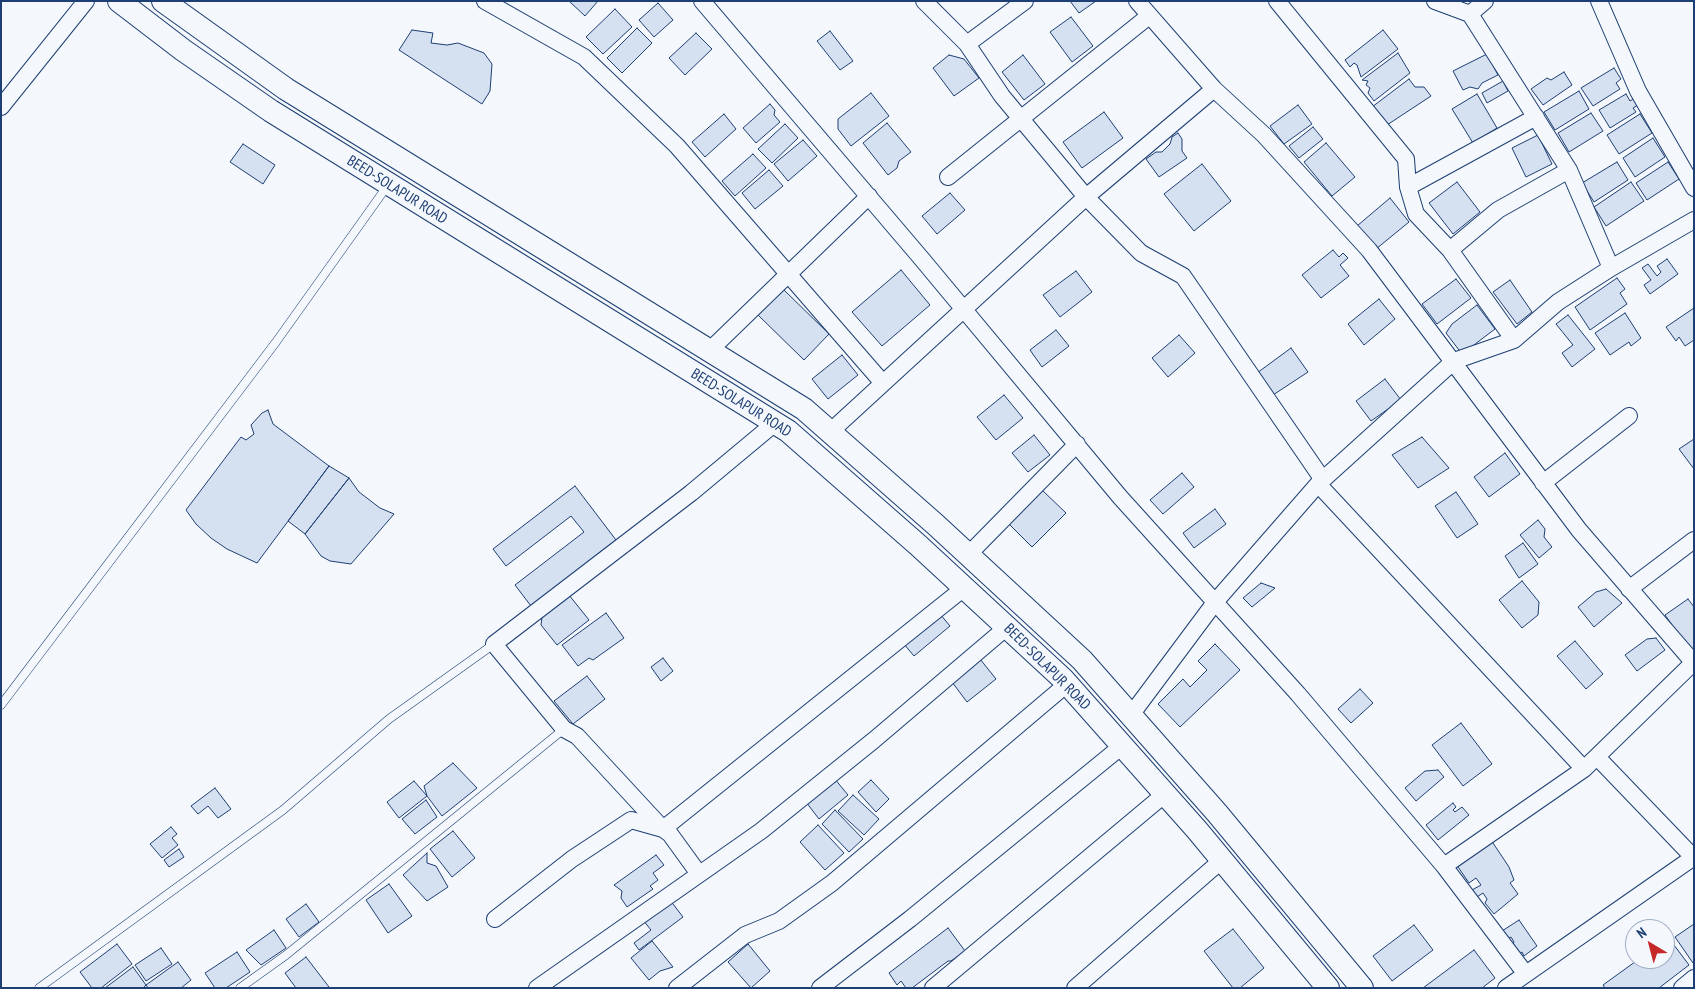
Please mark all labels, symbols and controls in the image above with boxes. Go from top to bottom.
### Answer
street label: BEED-SOLAPUR ROAD [344,152,450,228]
street label: BEED-SOLAPUR ROAD [688,365,794,441]
street label: BEED-SOLAPUR ROAD [1000,620,1094,714]
north arrow [1625,919,1675,969]
text: N [1633,923,1650,942]

